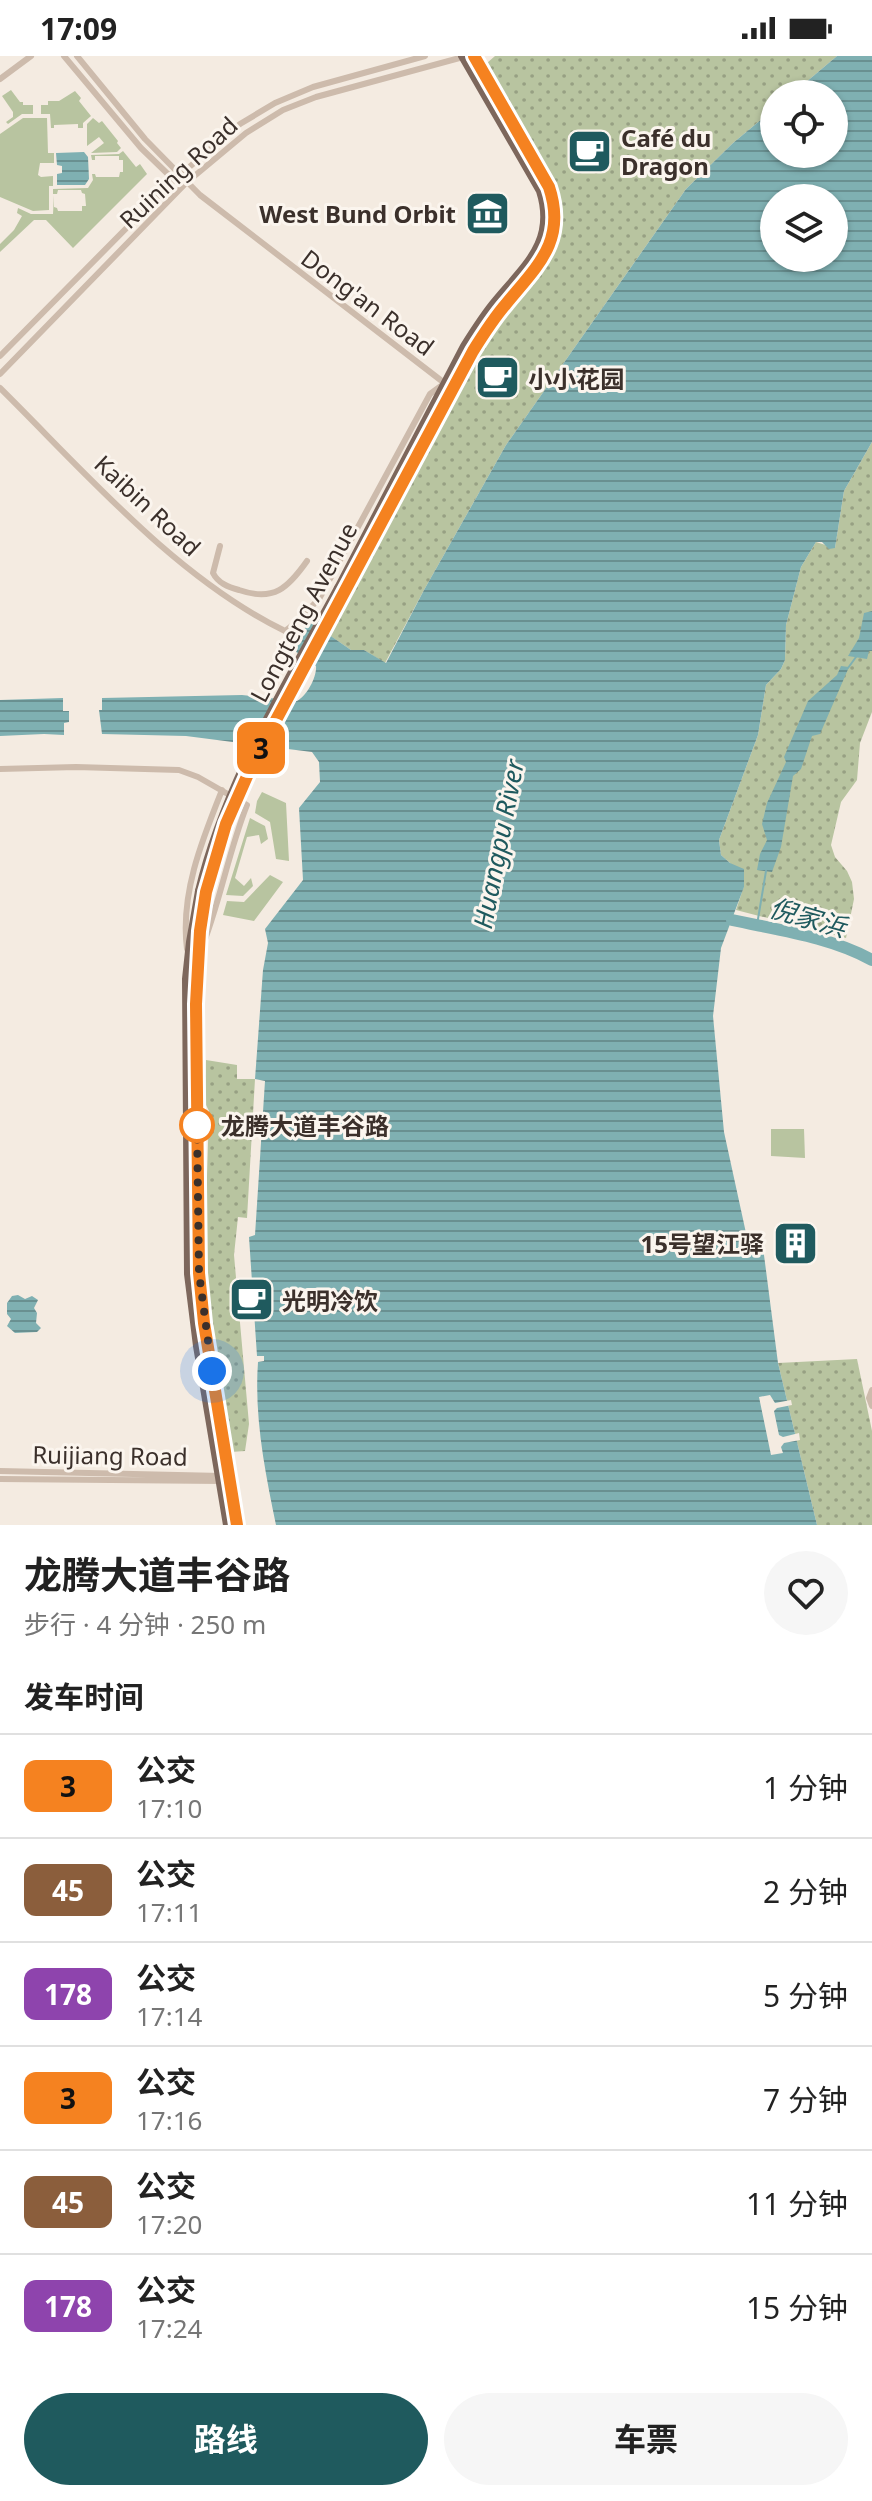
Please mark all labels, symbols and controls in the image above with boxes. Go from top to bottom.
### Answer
text: 17:09 [40,8,117,49]
map controls [760,80,848,272]
button: locate [760,80,848,168]
street label: Ruining Road [112,109,244,235]
place label: Café du Dragon [621,121,711,182]
cafe icon: Café du Dragon [566,127,614,175]
button: layers [760,184,848,272]
museum icon: West Bund Orbit [463,189,511,237]
place label: West Bund Orbit [259,197,456,230]
street label: Dong'an Road [295,241,441,363]
cafe icon: 小小花园 [473,354,521,402]
place label: 小小花园 [528,362,624,395]
street label: Kaibin Road [88,447,208,563]
street label: Longteng Avenue [242,516,364,708]
line badge: 3 [235,722,287,774]
text: 3 [253,729,269,767]
water label: Huangpu River [464,755,532,932]
water label: 倪家浜 [766,889,852,946]
marker: 龙腾大道丰谷路 [180,1108,214,1142]
place label: 龙腾大道丰谷路 [221,1109,389,1142]
building icon: 15号望江驿 [771,1219,819,1267]
place label: 15号望江驿 [641,1227,764,1260]
cafe icon: 光明冷饮 [227,1276,275,1324]
place label: 光明冷饮 [282,1284,378,1317]
your location [192,1351,232,1391]
street label: Ruijiang Road [32,1437,188,1473]
text: 龙腾大道丰谷路 [24,1548,290,1600]
button: heart [764,1551,848,1635]
text: 步行 · 4 分钟 · 250 m [24,1606,266,1642]
text: 发车时间 [24,1676,144,1717]
text: 公交 [136,1749,196,1790]
text: 3 [60,1767,76,1805]
text: 1 分钟 [763,1767,848,1808]
text: 17:10 [136,1790,202,1826]
text: 公交 [136,1853,196,1894]
text: 45 [52,1871,84,1909]
text: 2 分钟 [763,1871,848,1912]
text: 17:11 [136,1894,202,1930]
text: 公交 [136,1957,196,1998]
text: 178 [44,1975,92,2013]
text: 5 分钟 [763,1975,848,2016]
text: 17:14 [136,1998,202,2034]
text: 公交 [136,2061,196,2102]
text: 3 [60,2079,76,2117]
text: 7 分钟 [763,2079,848,2120]
text: 17:16 [136,2102,202,2138]
text: 公交 [136,2165,196,2206]
text: 45 [52,2183,84,2221]
text: 11 分钟 [746,2183,848,2224]
text: 17:20 [136,2206,202,2242]
text: 公交 [136,2269,196,2310]
text: 178 [44,2287,92,2325]
text: 15 分钟 [746,2287,848,2328]
text: 17:24 [136,2310,202,2346]
button: 路线 [24,2393,428,2485]
button: 车票 [444,2393,848,2485]

